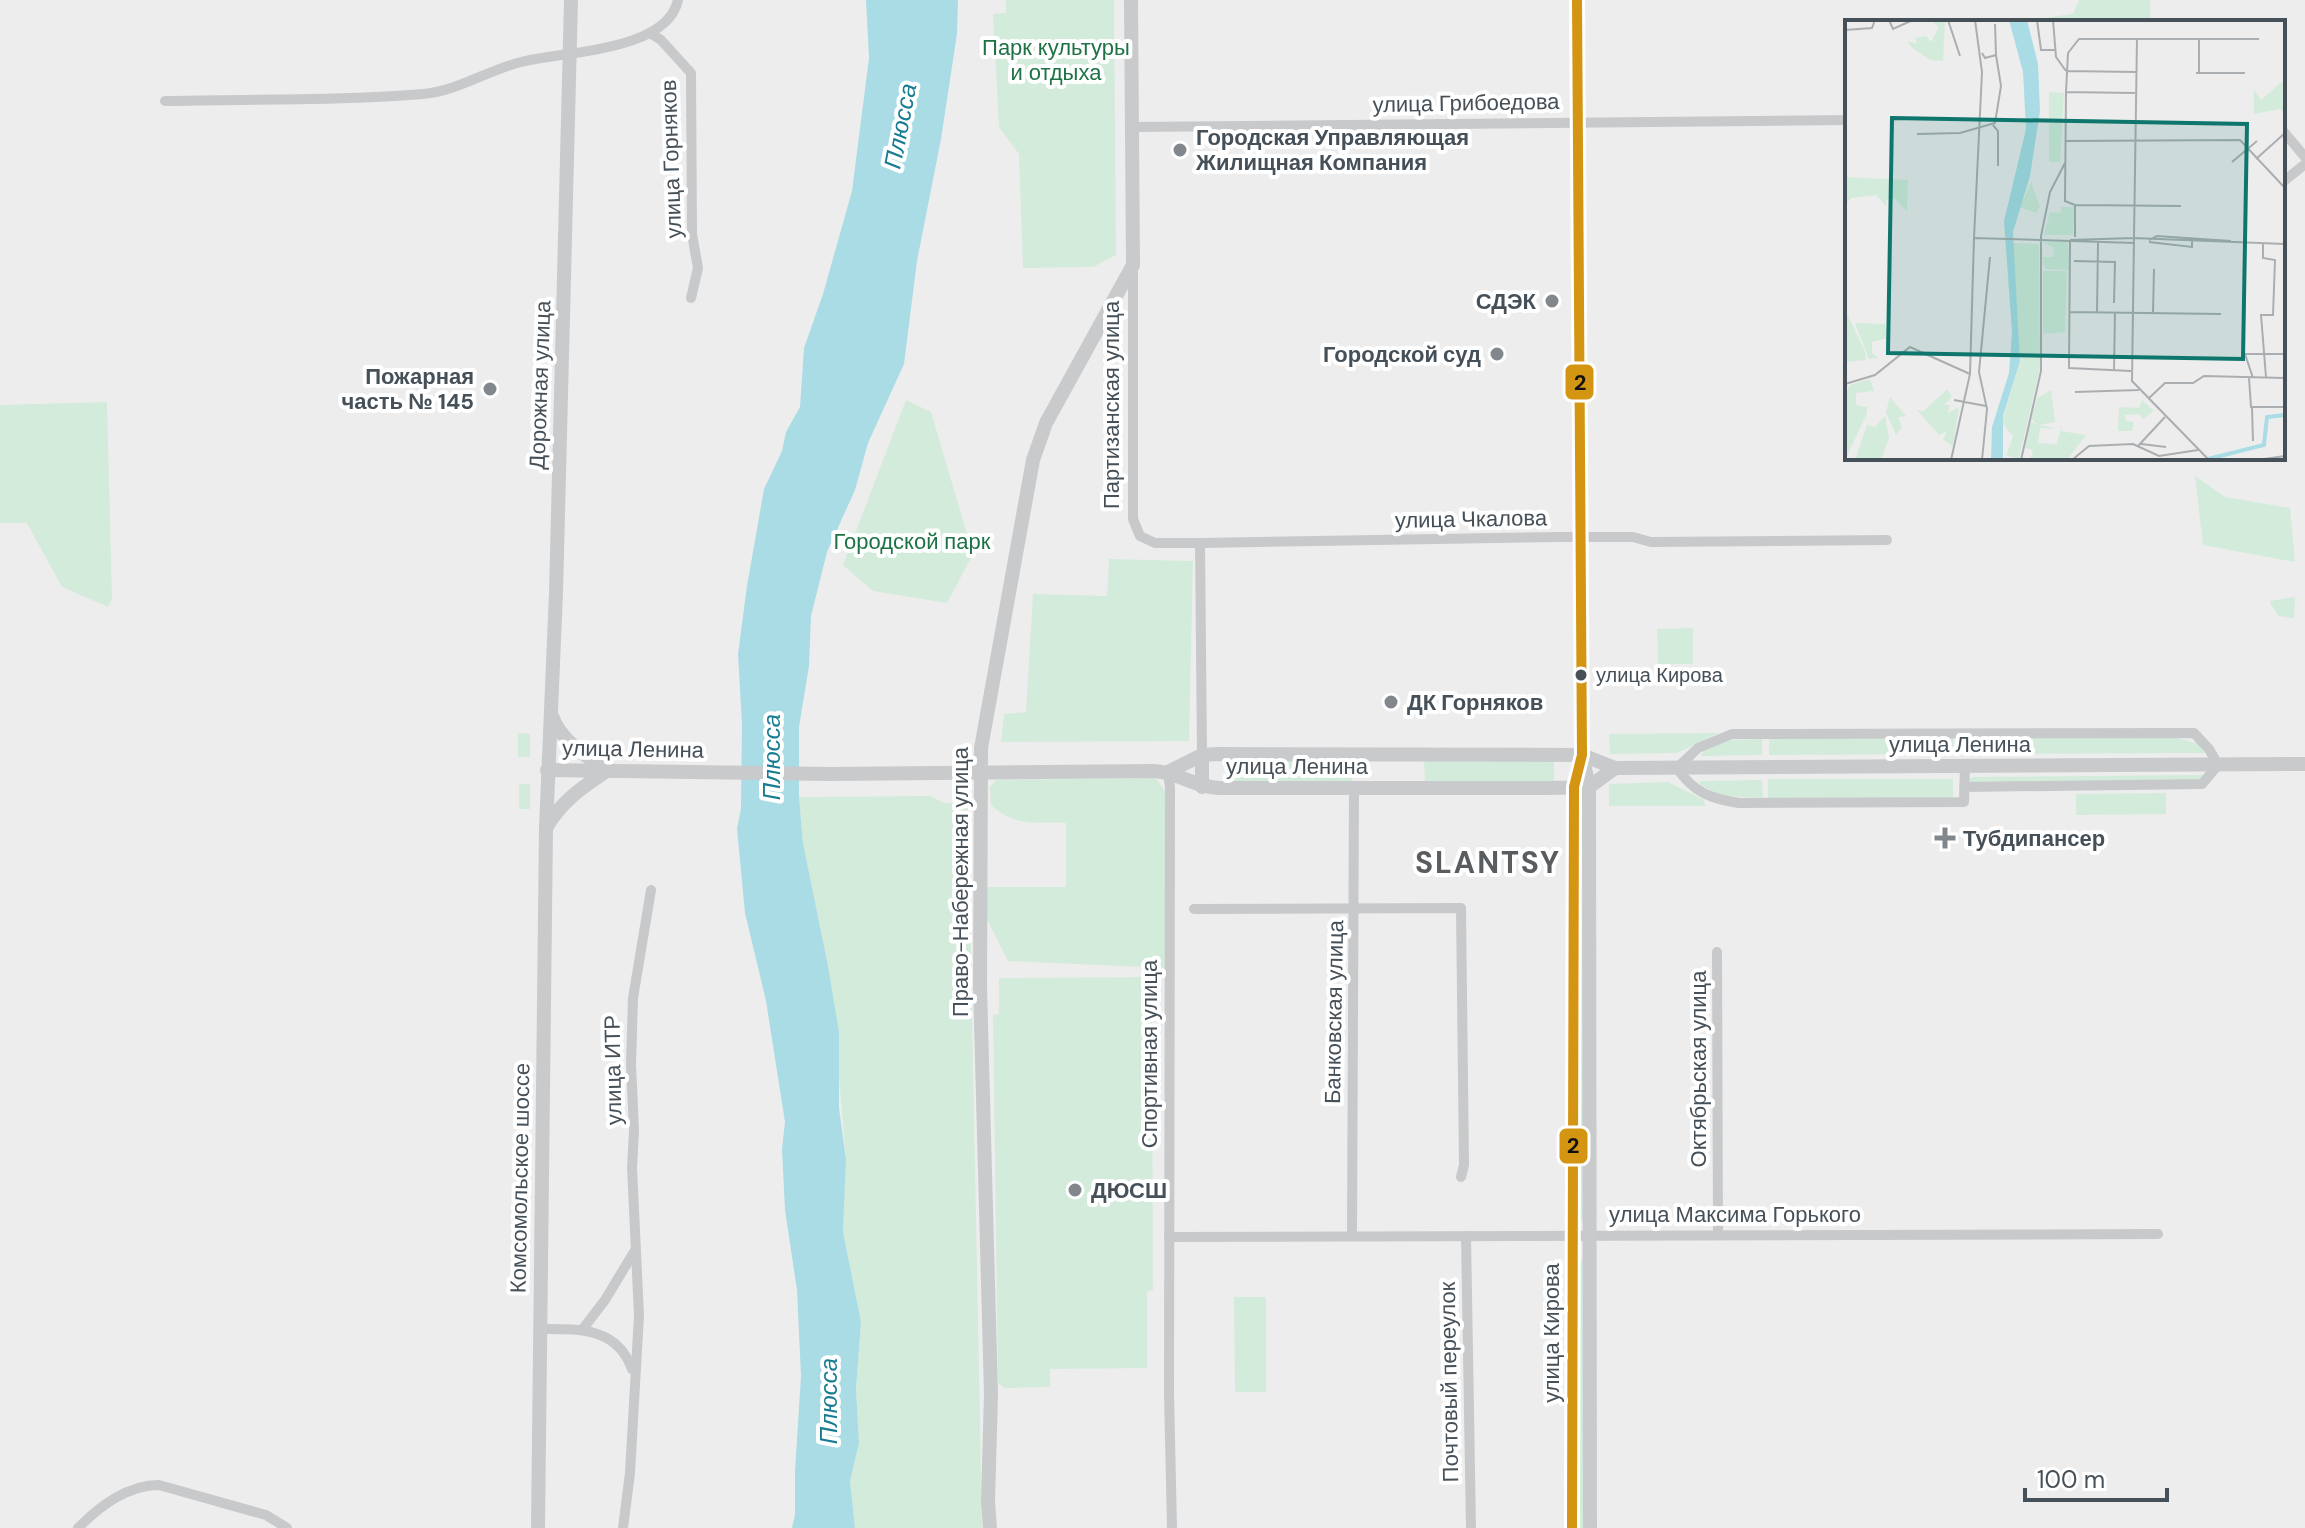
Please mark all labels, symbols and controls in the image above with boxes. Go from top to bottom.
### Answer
inset map [1845,20,2285,460]
park label: Парк культуры и отдыха [982,33,1130,87]
street label: улица Горняков [654,79,688,239]
water label: Плюсса [877,81,923,171]
street label: улица Грибоедова [1372,87,1560,119]
place label: Городская Управляющая Жилищная Компания [1195,123,1469,177]
marker: Городская Управляющая Жилищная Компания [1171,141,1189,159]
place label: СДЭК [1476,287,1537,316]
marker: СДЭК [1543,292,1561,310]
street label: Дорожная улица [523,299,557,470]
street label: Партизанская улица [1097,300,1126,509]
place label: Городской суд [1323,340,1481,369]
marker: Городской суд [1488,345,1506,363]
place label: Пожарная часть № 145 [342,362,474,416]
line badge: 2 [1564,363,1595,401]
text: 2 [1574,368,1586,397]
marker: Пожарная часть № 145 [481,380,499,398]
street label: улица Чкалова [1395,503,1548,535]
park label: Городской парк [834,527,991,556]
place label: улица Кирова [1596,662,1724,688]
marker: улица Кирова [1573,667,1589,683]
place label: ДК Горняков [1407,688,1543,717]
marker: ДК Горняков [1382,693,1400,711]
water label: Плюсса [756,714,787,800]
street label: улица Ленина [1889,730,2032,759]
street label: улица Ленина [562,733,705,765]
street label: Право-Набережная улица [946,746,975,1017]
street label: улица Ленина [1226,752,1369,781]
place label: Тубдипансер [1963,824,2105,853]
marker: Тубдипансер [1934,827,1956,849]
district label: SLANTSY [1415,843,1561,882]
street label: Банковская улица [1318,919,1350,1104]
street label: Спортивная улица [1135,959,1164,1148]
street label: Октябрьская улица [1684,970,1713,1167]
street label: улица ИТР [598,1015,628,1125]
street label: Комсомольское шоссе [503,1063,537,1293]
line badge: 2 [1558,1127,1589,1165]
text: 2 [1567,1131,1579,1160]
place label: ДЮСШ [1091,1176,1167,1205]
marker: ДЮСШ [1066,1181,1084,1199]
street label: улица Максима Горького [1609,1200,1861,1229]
street label: улица Кирова [1537,1262,1566,1403]
street label: Почтовый переулок [1433,1281,1465,1483]
water label: Плюсса [813,1358,844,1444]
scale bar [2025,1452,2167,1502]
text: 100 m [2037,1464,2105,1495]

